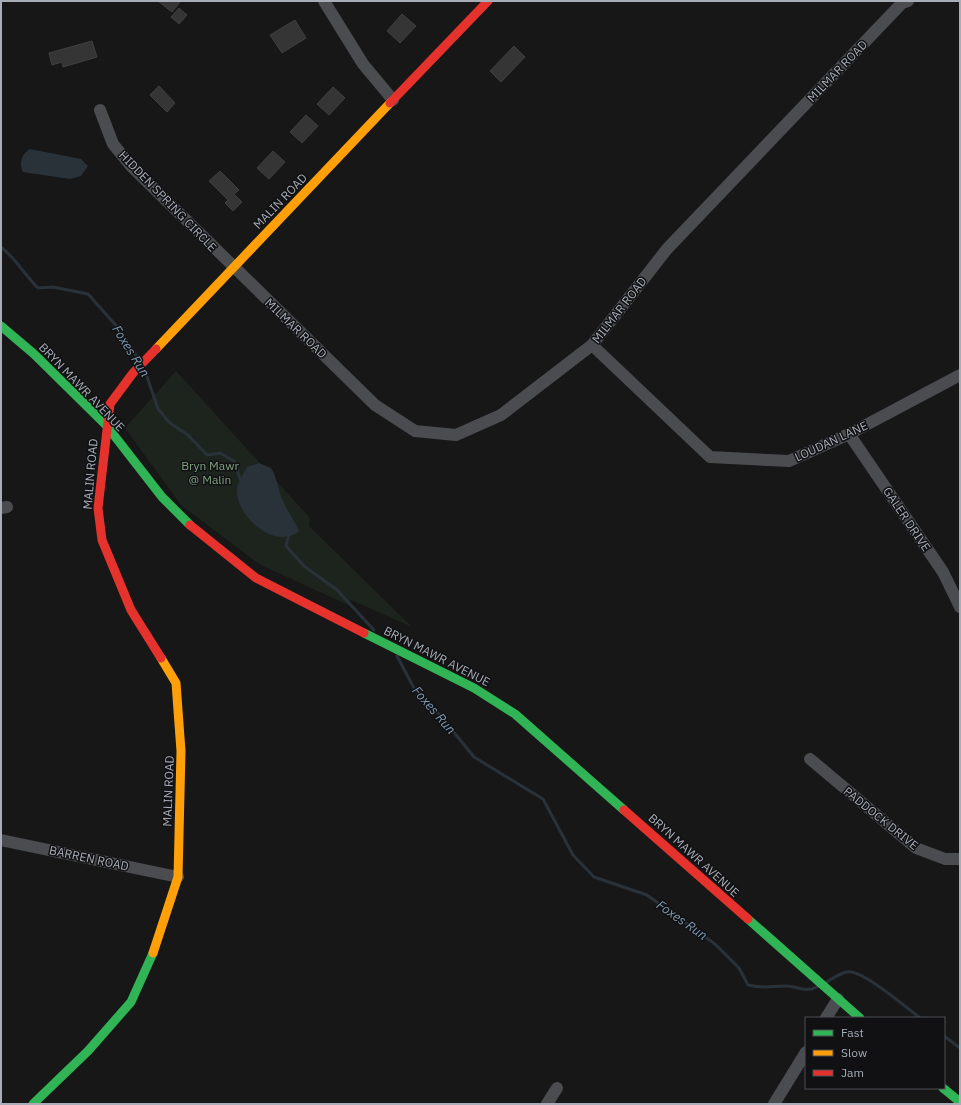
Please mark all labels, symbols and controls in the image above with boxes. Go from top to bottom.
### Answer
street label: MILMAR ROAD [804,37,870,105]
street label: HIDDEN SPRING CIRCLE [116,147,220,255]
street label: MALIN ROAD [250,170,310,232]
street label: MILMAR ROAD [588,274,650,346]
street label: MILMAR ROAD [262,295,330,361]
water label: Foxes Run [108,322,154,380]
street label: BRYN MAWR AVENUE [36,340,128,434]
street label: LOUDAN LANE [792,418,870,464]
street label: MALIN ROAD [79,438,101,510]
park label: Bryn Mawr @ Malin [181,458,239,487]
street label: GALER DRIVE [880,484,934,554]
street label: BRYN MAWR AVENUE [381,623,493,689]
water label: Foxes Run [408,682,460,738]
street label: MALIN ROAD [159,755,177,827]
street label: PADDOCK DRIVE [841,783,921,853]
street label: BRYN MAWR AVENUE [645,810,743,900]
street label: BARREN ROAD [48,842,130,874]
water label: Foxes Run [653,896,711,944]
legend [805,1017,945,1089]
text: Fast [841,1025,864,1040]
text: Slow [841,1045,867,1060]
text: Jam [841,1065,864,1080]

